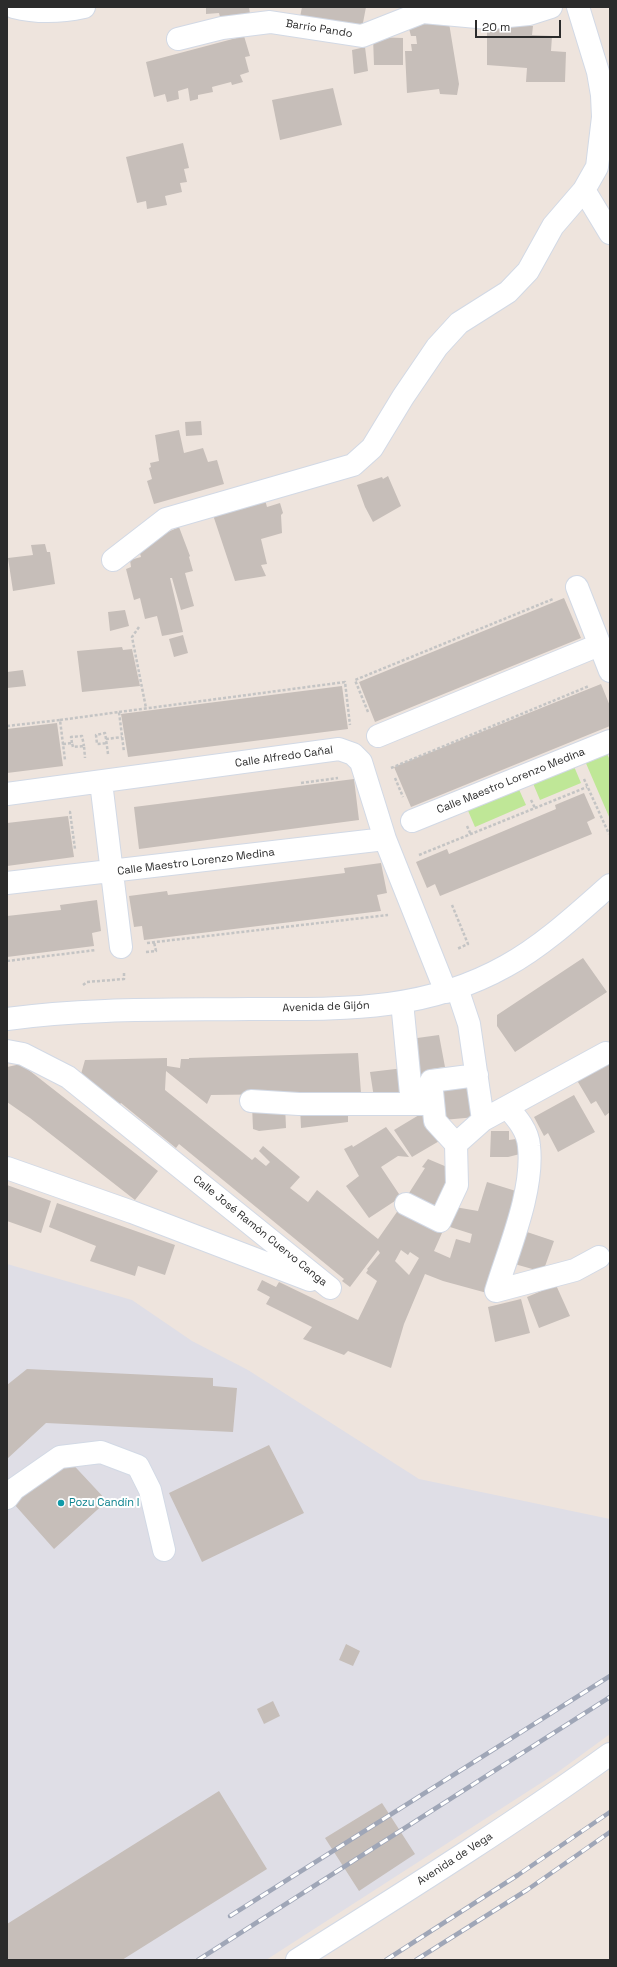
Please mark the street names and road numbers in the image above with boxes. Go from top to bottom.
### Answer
street label: Barrio Pando [285,17,353,41]
street label: Calle Alfredo Cañal [234,744,334,770]
street label: Calle Maestro Lorenzo Medina [435,745,587,817]
street label: Calle Maestro Lorenzo Medina [116,846,276,878]
street label: Avenida de Gijón [282,999,370,1015]
street label: Calle José Ramón Cuervo Canga [190,1173,330,1289]
street label: Avenida de Vega [415,1830,495,1888]

